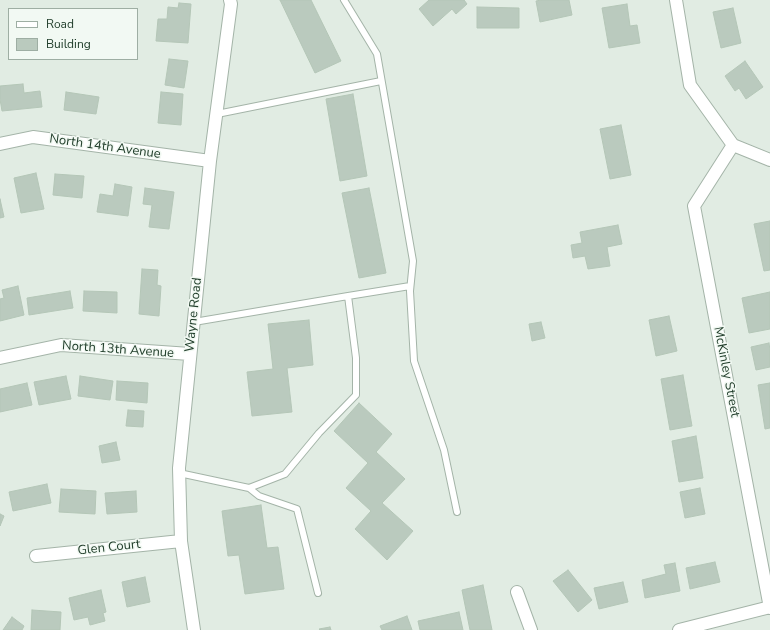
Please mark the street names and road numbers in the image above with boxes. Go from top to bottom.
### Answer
street label: North 14th Avenue [48,131,162,163]
street label: Wayne Road [182,277,206,353]
street label: McKinley Street [710,325,742,419]
street label: North 13th Avenue [61,338,175,362]
street label: Glen Court [77,537,141,559]

